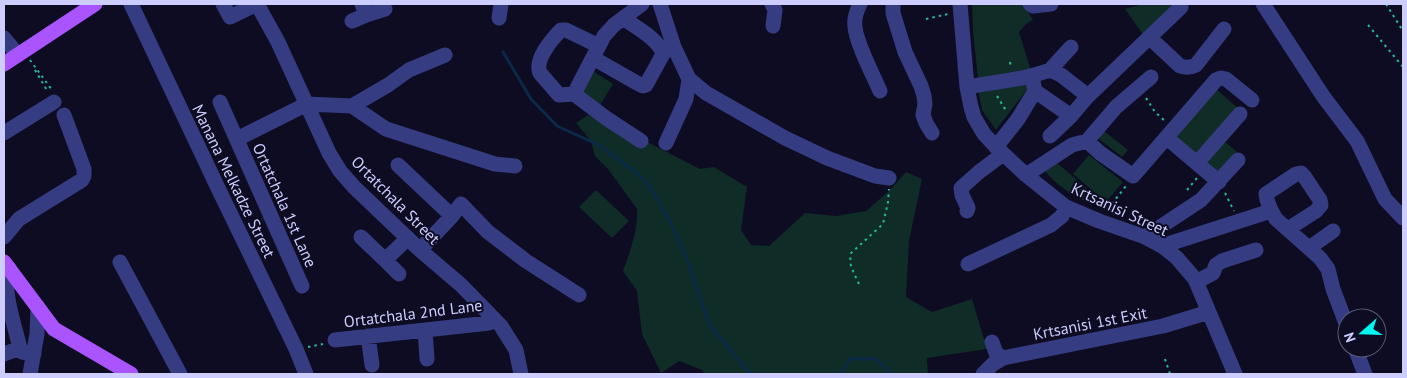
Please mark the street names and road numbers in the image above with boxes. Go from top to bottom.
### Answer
street label: Manana Melkadze Street [188,101,280,261]
street label: Ortatchala 1st Lane [249,140,321,270]
street label: Ortatchala Street [348,152,445,249]
street label: Krtsanisi Street [1068,178,1172,240]
street label: Ortatchala 2nd Lane [343,295,483,331]
street label: Krtsanisi 1st Exit [1031,302,1149,344]

